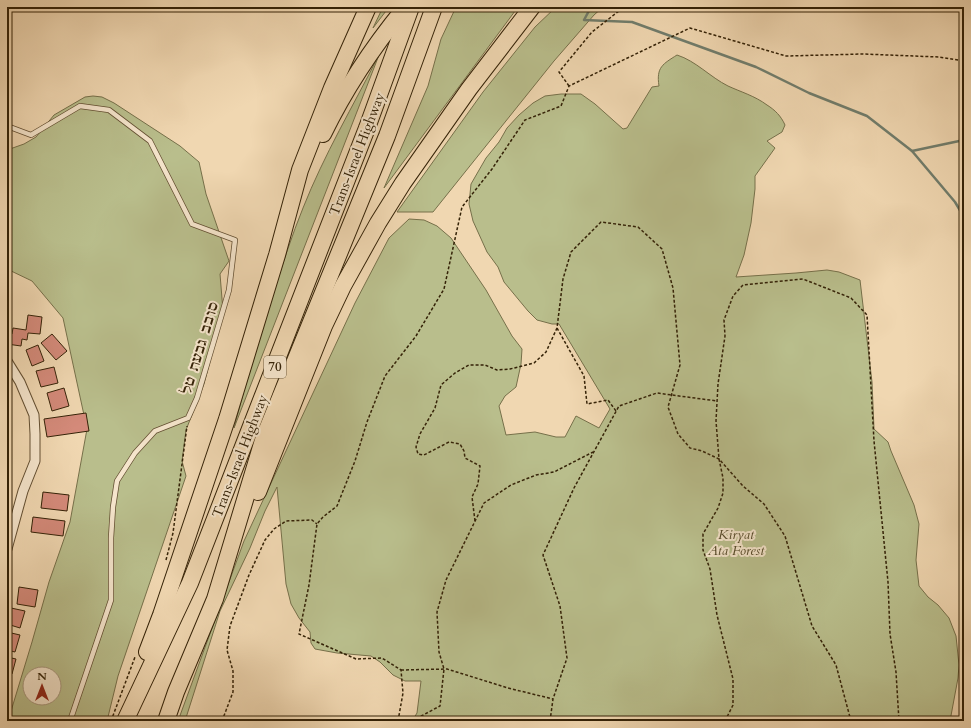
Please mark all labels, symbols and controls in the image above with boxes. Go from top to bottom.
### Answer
street label: Trans-Israel Highway [325,89,389,218]
street label: סובב גבעת טל [177,299,223,397]
road number: 70 [264,356,286,378]
street label: Trans-Israel Highway [208,391,272,520]
park label: Kiryat Ata Forest [707,525,765,560]
north arrow [22,666,62,706]
text: N [37,669,47,684]

